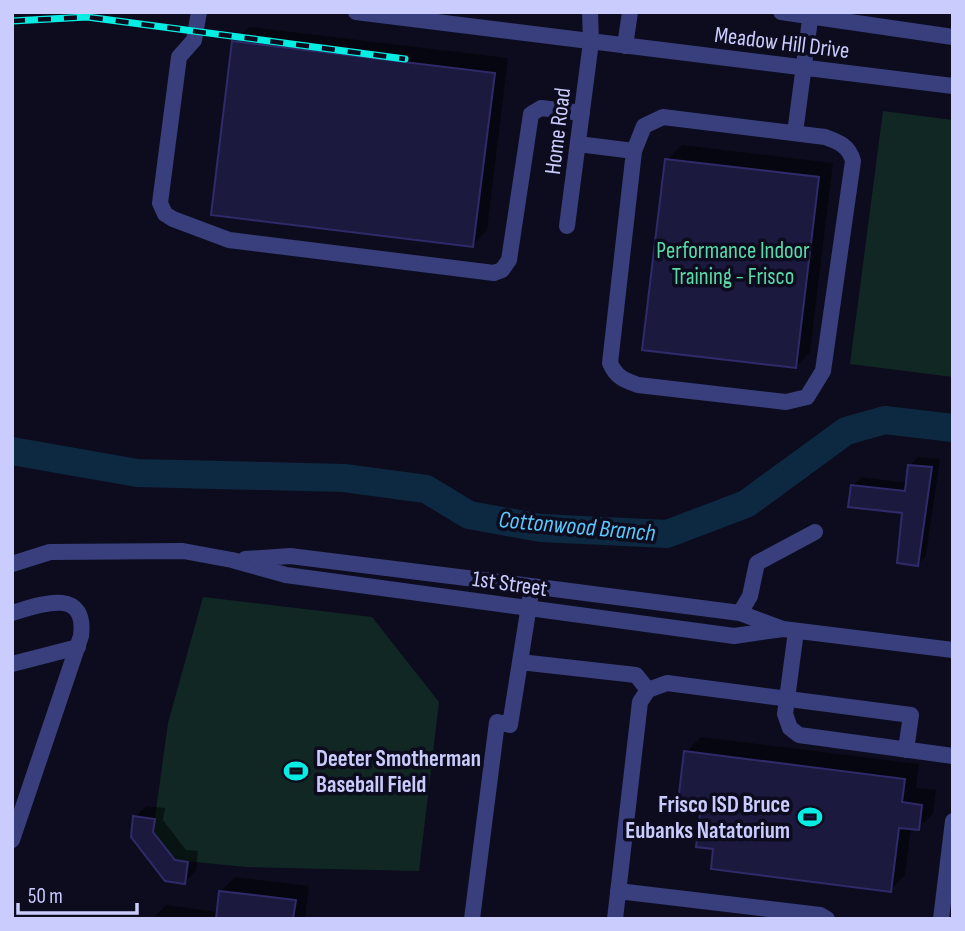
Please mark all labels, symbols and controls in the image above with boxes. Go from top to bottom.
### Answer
street label: Meadow Hill Drive [713,21,851,65]
street label: Home Road [539,86,577,176]
park label: Performance Indoor Training - Frisco [656,237,810,291]
water label: Cottonwood Branch [497,505,657,548]
street label: 1st Street [471,565,549,603]
place label: Deeter Smotherman Baseball Field [316,745,481,799]
sports icon: Deeter Smotherman Baseball Field [282,757,310,785]
place label: Frisco ISD Bruce Eubanks Natatorium [625,791,790,845]
sports icon: Frisco ISD Bruce Eubanks Natatorium [796,803,824,831]
scale bar [18,872,136,916]
text: 50 m [28,884,63,909]

